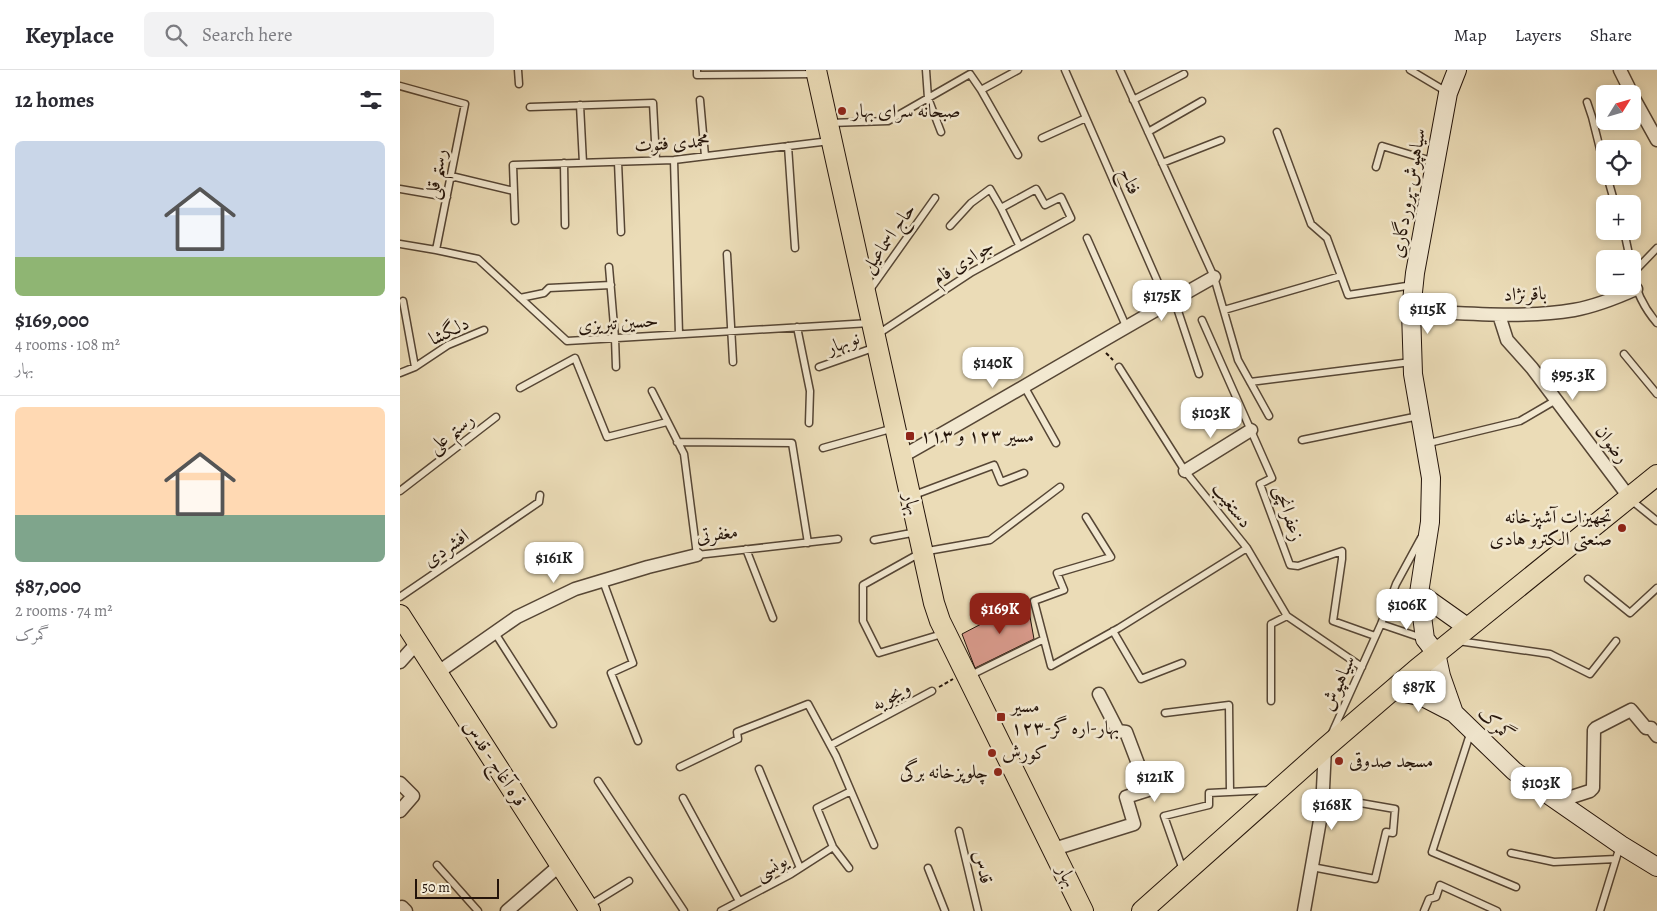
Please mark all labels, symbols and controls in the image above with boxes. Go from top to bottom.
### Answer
search box [144,12,494,57]
text: Keyplace [25,19,114,51]
icon: search [162,21,190,49]
text: Search here [202,22,292,48]
text: Map [1454,23,1487,47]
text: Layers [1515,23,1562,47]
text: Share [1590,23,1632,47]
north arrow [1596,85,1641,130]
map controls [1596,85,1641,295]
text: 12 homes [15,86,94,114]
icon: filters [357,86,385,114]
place label: صبحانه سرای بهار [850,98,960,124]
marker: صبحانه سرای بهار [836,105,848,117]
street label: سیاهپوش-پروردگاری [1384,126,1432,260]
street label: محمدی فتوت [633,127,711,159]
button: locate [1596,140,1641,185]
street label: رستم قلی [418,146,460,203]
street label: فتاح [1109,163,1147,200]
icon: home [155,174,245,264]
button: + [1596,195,1641,240]
street label: حاج اسماعیل [854,198,925,280]
street label: جوادی فام [927,233,1001,294]
button: − [1596,250,1641,295]
pin: $175K [1127,280,1197,322]
street label: باقرنژاد [1503,280,1547,308]
text: $175K [1143,285,1181,307]
pin: $115K [1393,292,1463,335]
text: $115K [1410,298,1446,320]
text: $169,000 [15,306,89,334]
street label: حسین تبریزی [577,307,659,339]
street label: دلگشا [425,310,473,352]
street label: نوبهار [821,325,863,362]
text: 4 rooms · 108 m² [15,334,120,356]
pin: $140K [958,346,1028,389]
text: $140K [973,352,1013,374]
text: بهار [15,358,34,380]
pin: $95.3K [1532,358,1614,401]
text: $95.3K [1551,364,1595,386]
pin: $103K [1176,396,1246,439]
text: $103K [1192,402,1230,424]
street label: رستم علی [422,406,484,464]
street label: رضوان [1589,419,1635,469]
place label: مسیر ۱۲۳ و ۱۱۳ [920,423,1034,449]
marker: مسیر ۱۲۳ و ۱۱۳ [904,430,916,442]
icon: home [155,439,245,529]
street label: دستغیب [1206,476,1258,534]
street label: زعفرانچی [1268,482,1310,544]
street label: بهار [896,488,927,518]
place label: تجهیزات آشپزخانه صنعتی الکترو هادی [1490,504,1612,552]
street label: مغفرتی [695,519,739,549]
marker: تجهیزات آشپزخانه صنعتی الکترو هادی [1616,522,1628,534]
street label: افشردی [418,523,474,573]
pin: $161K [519,542,589,584]
text: $161K [536,547,572,569]
text: $87,000 [15,572,81,600]
pin: $106K [1372,588,1442,631]
pin: $169K [965,592,1035,635]
text: $106K [1387,594,1427,616]
text: $169K [981,598,1019,620]
text: 2 rooms · 74 m² [15,600,113,622]
text: گمرک [15,624,50,646]
street label: سیاهپوش [1314,651,1362,715]
pin: $87K [1389,670,1449,713]
street label: ویجویه [867,675,915,717]
text: $87K [1403,676,1435,698]
place label: مسیر ۱۲۳-بهار-اره گر [1009,693,1119,741]
street label: گمرک [1472,700,1520,748]
marker: مسیر ۱۲۳-بهار-اره گر [995,711,1007,723]
street label: قره آغاج - قدس [454,715,533,814]
place label: کورش [1002,740,1048,766]
marker: کورش [986,747,998,759]
place label: مسجد صدوقی [1349,748,1433,774]
marker: مسجد صدوقی [1333,755,1345,767]
place label: چلوپزخانه برگی [900,757,988,785]
pin: $121K [1120,760,1190,803]
marker: چلوپزخانه برگی [992,766,1004,778]
text: $121K [1136,766,1174,788]
pin: $103K [1506,766,1576,809]
text: $103K [1522,772,1560,794]
pin: $168K [1297,788,1367,831]
text: $168K [1313,794,1351,816]
street label: یونسی [750,847,793,887]
street label: قدس [967,848,999,886]
street label: بهار [1050,859,1084,892]
scale bar [415,876,499,899]
text: 50 m [422,878,450,897]

